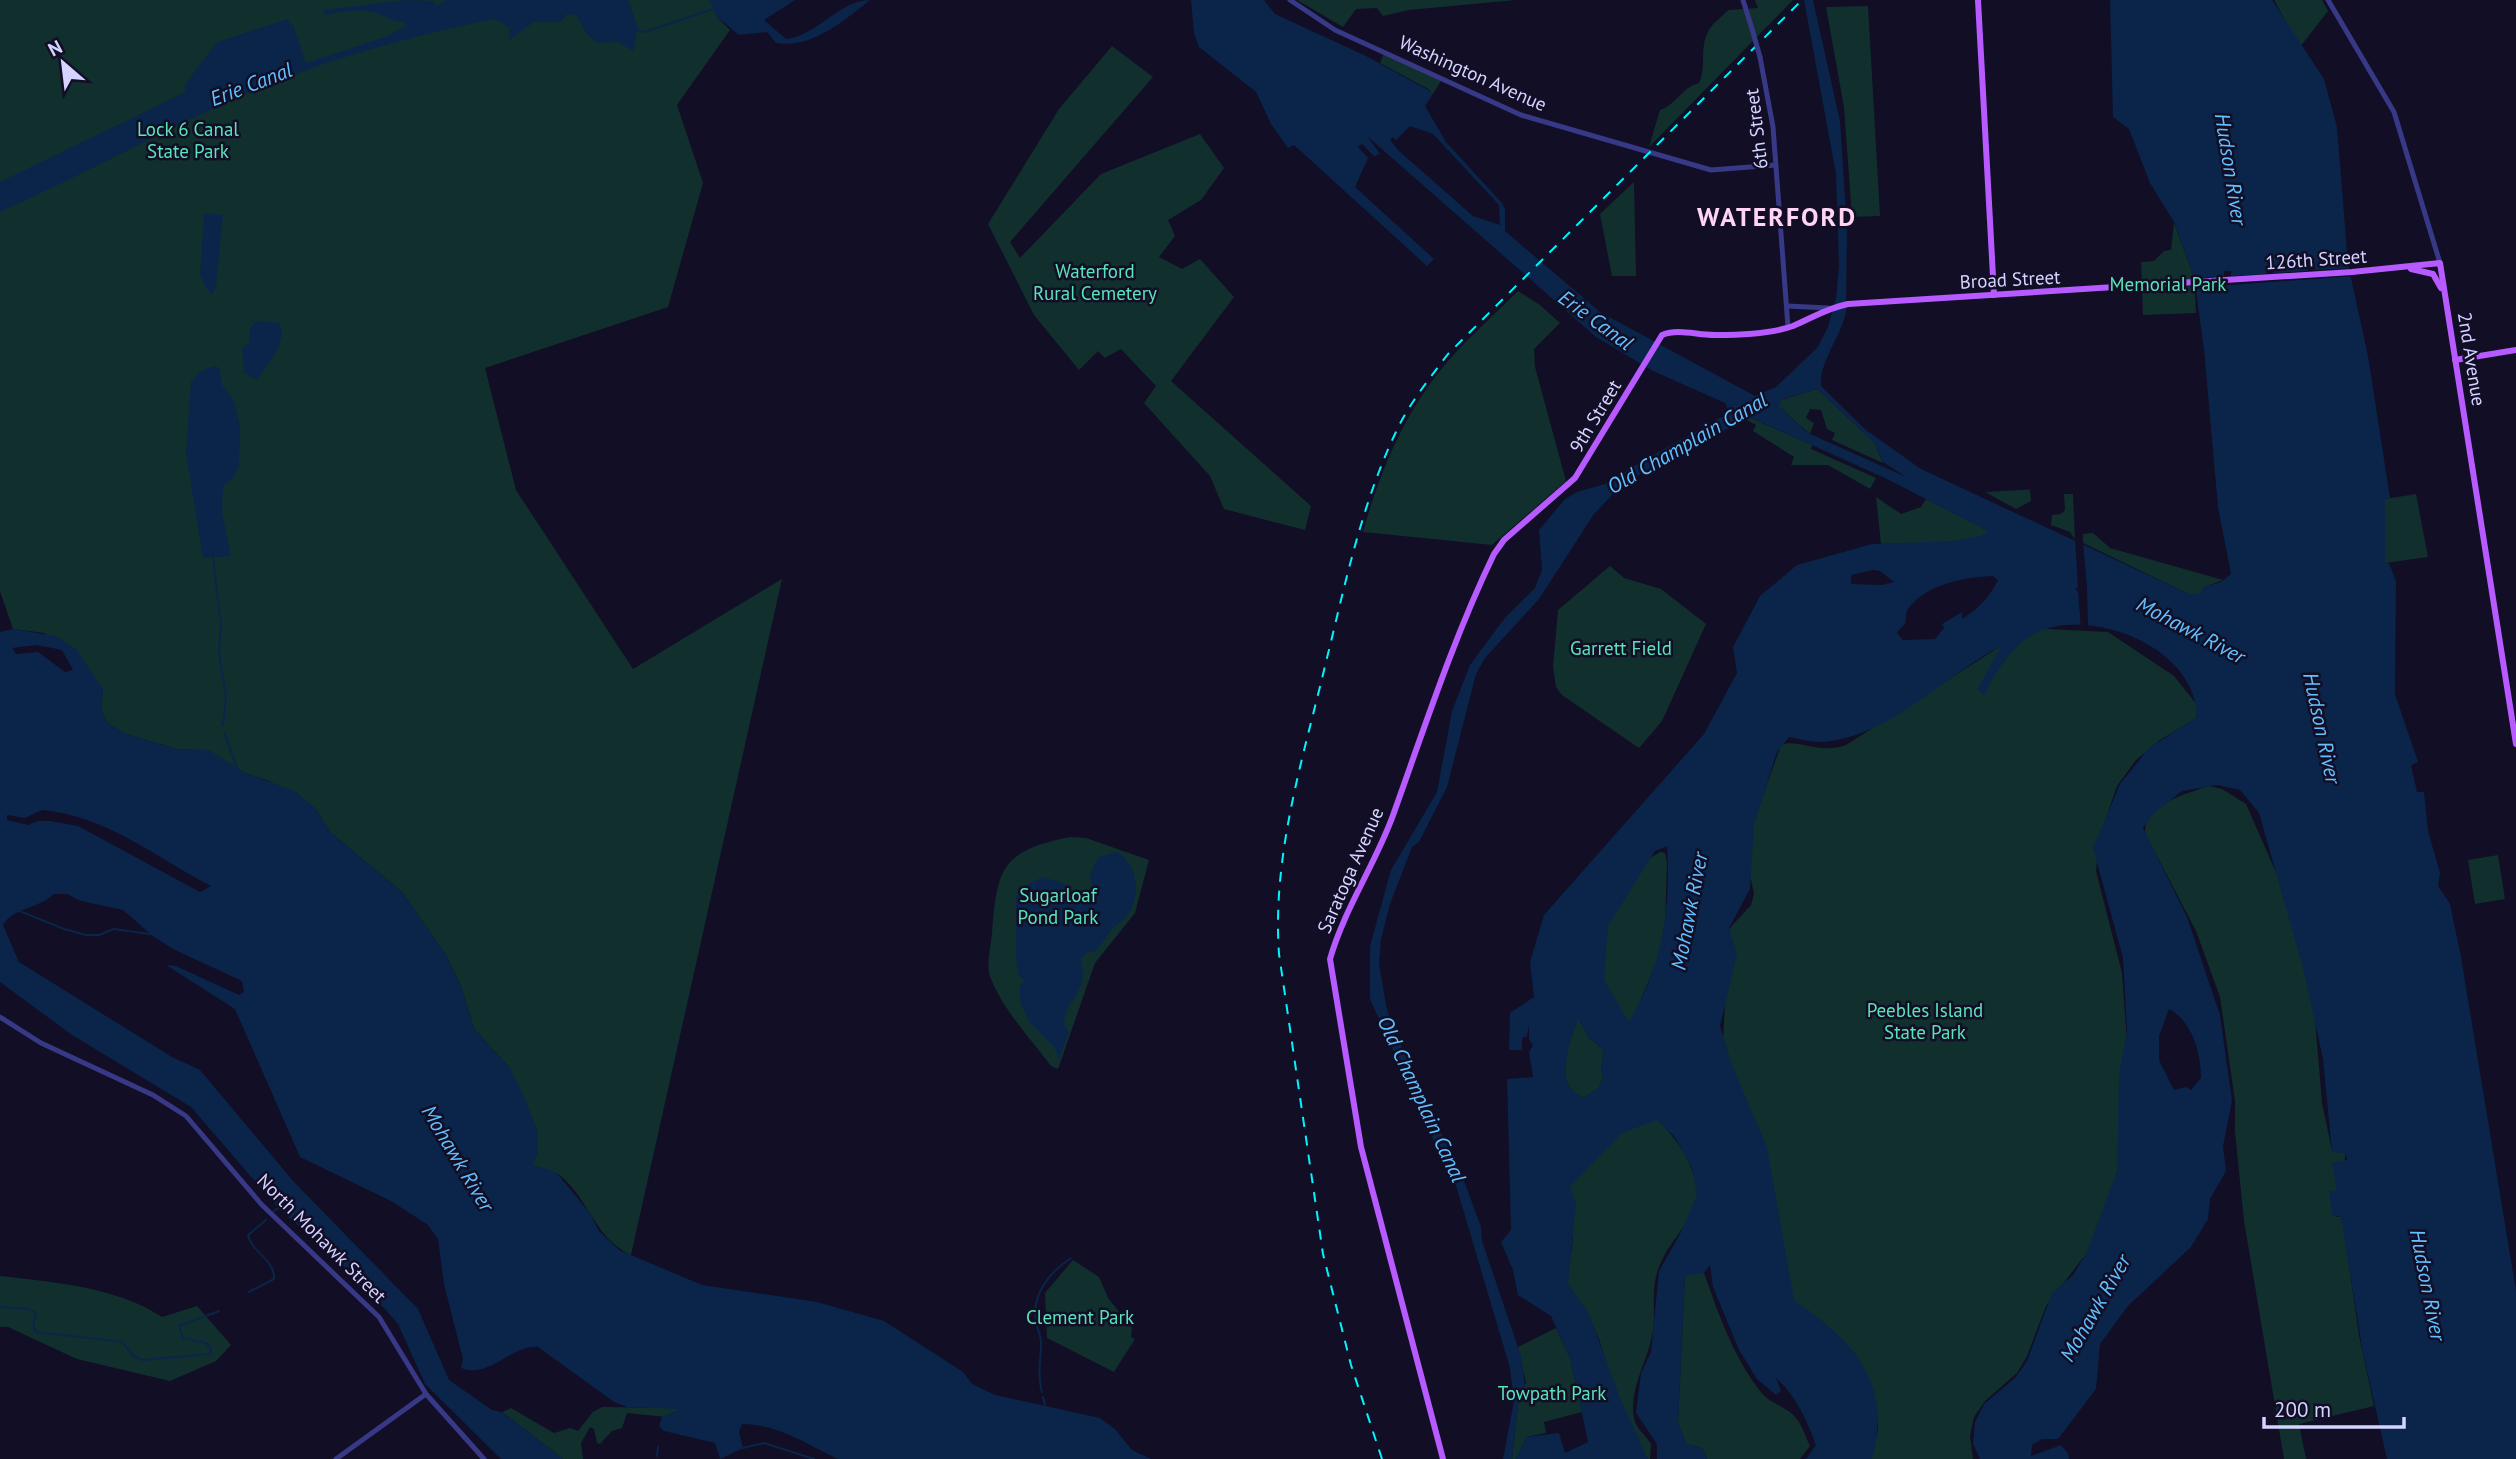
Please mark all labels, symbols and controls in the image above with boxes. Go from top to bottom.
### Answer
north arrow [28,28,98,98]
street label: Washington Avenue [1395,30,1551,116]
text: N [44,34,66,62]
water label: Erie Canal [206,56,296,112]
street label: 6th Street [1739,87,1773,171]
water label: Hudson River [2209,111,2253,229]
park label: Lock 6 Canal State Park [137,117,239,163]
district label: WATERFORD [1697,200,1857,233]
street label: 126th Street [2265,243,2368,275]
park label: Waterford Rural Cemetery [1033,259,1157,305]
street label: Broad Street [1959,264,2062,294]
park label: Memorial Park [2110,272,2226,296]
water label: Erie Canal [1553,284,1639,356]
street label: 2nd Avenue [2453,310,2491,408]
street label: 9th Street [1564,375,1626,457]
water label: Old Champlain Canal [1602,386,1772,500]
water label: Mohawk River [2132,590,2252,671]
park label: Garrett Field [1570,636,1672,660]
water label: Hudson River [2297,670,2347,788]
street label: Saratoga Avenue [1312,803,1388,937]
water label: Mohawk River [1664,848,1714,972]
park label: Sugarloaf Pond Park [1018,883,1098,929]
park label: Peebles Island State Park [1867,998,1983,1044]
water label: Old Champlain Canal [1372,1011,1473,1187]
water label: Mohawk River [416,1100,501,1218]
street label: North Mohawk Street [252,1168,392,1308]
water label: Hudson River [2404,1227,2452,1345]
water label: Mohawk River [2054,1248,2138,1366]
park label: Clement Park [1026,1305,1134,1329]
park label: Towpath Park [1498,1381,1606,1405]
scale bar [2264,1386,2404,1430]
text: 200 m [2274,1396,2331,1423]

